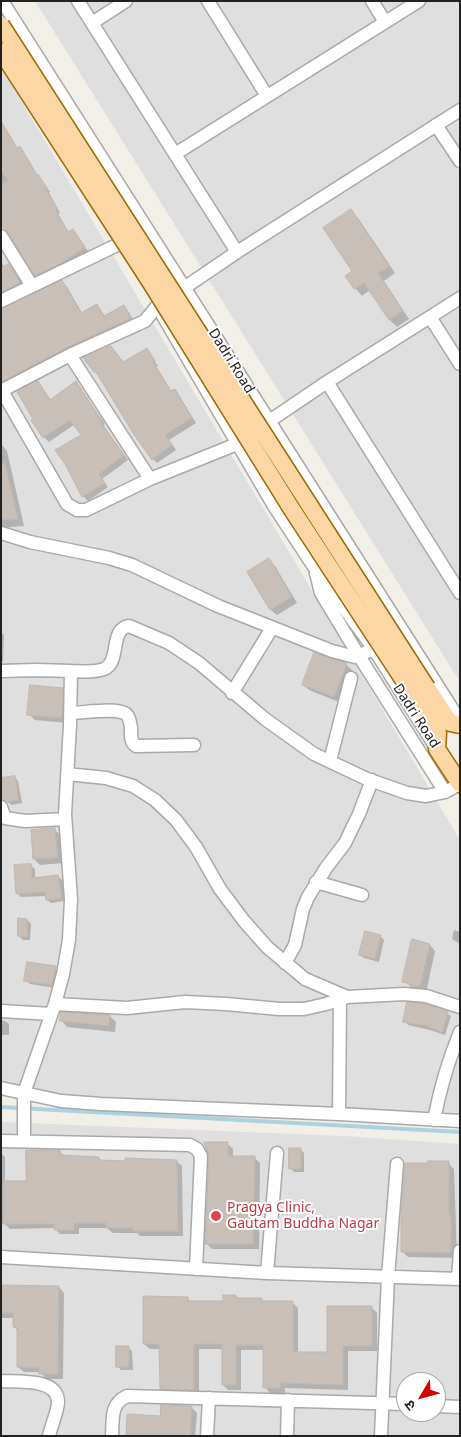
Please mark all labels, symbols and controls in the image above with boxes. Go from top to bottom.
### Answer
street label: Dadri Road [204,325,258,397]
street label: Dadri Road [389,681,443,751]
place label: Pragya Clinic, Gautam Buddha Nagar [227,1200,379,1232]
marker: Pragya Clinic, Gautam Buddha Nagar [209,1209,223,1223]
north arrow [396,1372,446,1422]
text: उ [399,1397,419,1415]

